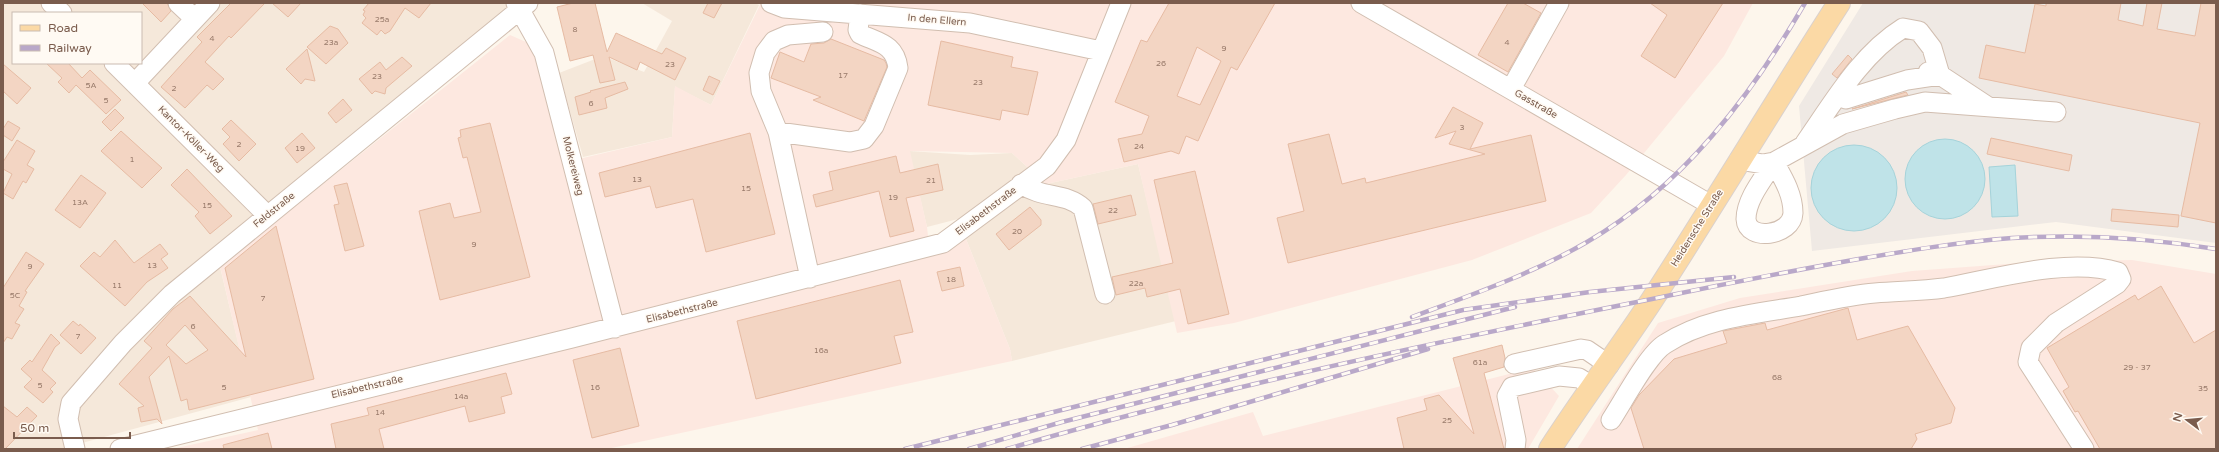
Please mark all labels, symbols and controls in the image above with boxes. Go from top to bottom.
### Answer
street label: In den Ellern [907,11,967,29]
legend [12,12,142,64]
house number: 25a [375,15,389,24]
text: Road [48,21,78,35]
house number: 8 [572,25,578,34]
house number: 4 [209,34,215,43]
house number: 23a [324,38,338,47]
house number: 4 [1504,38,1510,47]
text: Railway [48,41,92,55]
house number: 9 [1221,44,1227,53]
house number: 26 [1156,59,1166,68]
house number: 23 [665,60,675,69]
house number: 17 [838,71,848,80]
house number: 23 [372,72,382,81]
house number: 23 [973,78,983,87]
house number: 5A [86,81,97,90]
house number: 2 [171,84,177,93]
street label: Gasstraße [1512,87,1560,121]
house number: 5 [103,96,109,105]
house number: 6 [588,99,594,108]
street label: Kantor-Köller-Weg [155,103,227,175]
house number: 3 [1459,123,1465,132]
street label: Molkereiweg [560,135,586,197]
house number: 2 [236,140,242,149]
house number: 24 [1134,142,1144,151]
house number: 19 [295,144,305,153]
house number: 1 [129,155,135,164]
house number: 13 [632,175,642,184]
house number: 21 [926,176,936,185]
house number: 15 [741,184,751,193]
street label: Elisabethstraße [953,184,1019,238]
street label: Heidensche Straße [1668,187,1726,269]
street label: Feldstraße [251,189,297,230]
house number: 19 [888,193,898,202]
house number: 13A [72,198,88,207]
house number: 15 [202,201,212,210]
house number: 22 [1108,206,1118,215]
house number: 20 [1012,227,1022,236]
house number: 9 [471,240,477,249]
house number: 13 [147,261,157,270]
house number: 9 [27,262,33,271]
house number: 18 [946,275,956,284]
house number: 22a [1129,279,1143,288]
house number: 11 [112,281,122,290]
house number: 5C [10,291,21,300]
house number: 7 [260,294,266,303]
street label: Elisabethstraße [645,296,719,326]
house number: 6 [190,322,196,331]
house number: 7 [75,332,81,341]
house number: 16a [814,346,828,355]
house number: 61a [1473,358,1487,367]
house number: 29 - 37 [2123,363,2151,372]
street label: Elisabethstraße [330,373,404,401]
house number: 68 [1772,373,1782,382]
house number: 5 [37,381,43,390]
house number: 5 [221,383,227,392]
house number: 16 [590,383,600,392]
house number: 35 [2198,384,2208,393]
house number: 14a [454,392,468,401]
north arrow [2167,400,2207,440]
house number: 14 [375,408,385,417]
text: N [2170,411,2185,423]
scale bar [14,414,130,440]
house number: 25 [1442,416,1452,425]
text: 50 m [20,421,49,435]

